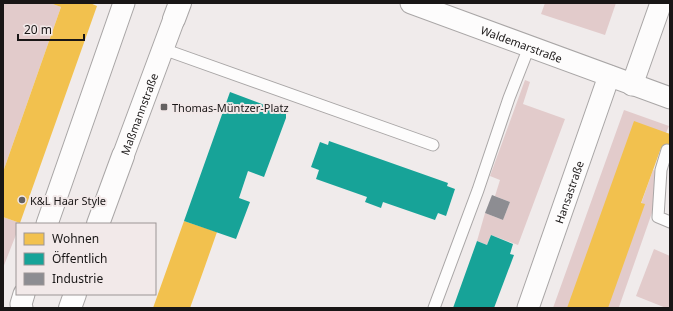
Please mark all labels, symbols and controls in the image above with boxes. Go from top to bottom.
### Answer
scale bar [18,16,84,42]
text: 20 m [24,21,52,38]
street label: Waldemarstraße [479,22,565,65]
street label: Maßmannstraße [117,71,161,157]
place label: Thomas-Müntzer-Platz [172,100,289,115]
marker: Thomas-Müntzer-Platz [159,102,169,112]
street label: Hansastraße [551,158,586,225]
place label: K&L Haar Style [30,193,106,208]
marker: K&L Haar Style [17,195,27,205]
legend [16,223,156,295]
text: Wohnen [52,230,99,247]
text: Öffentlich [52,250,108,267]
text: Industrie [52,270,103,287]

